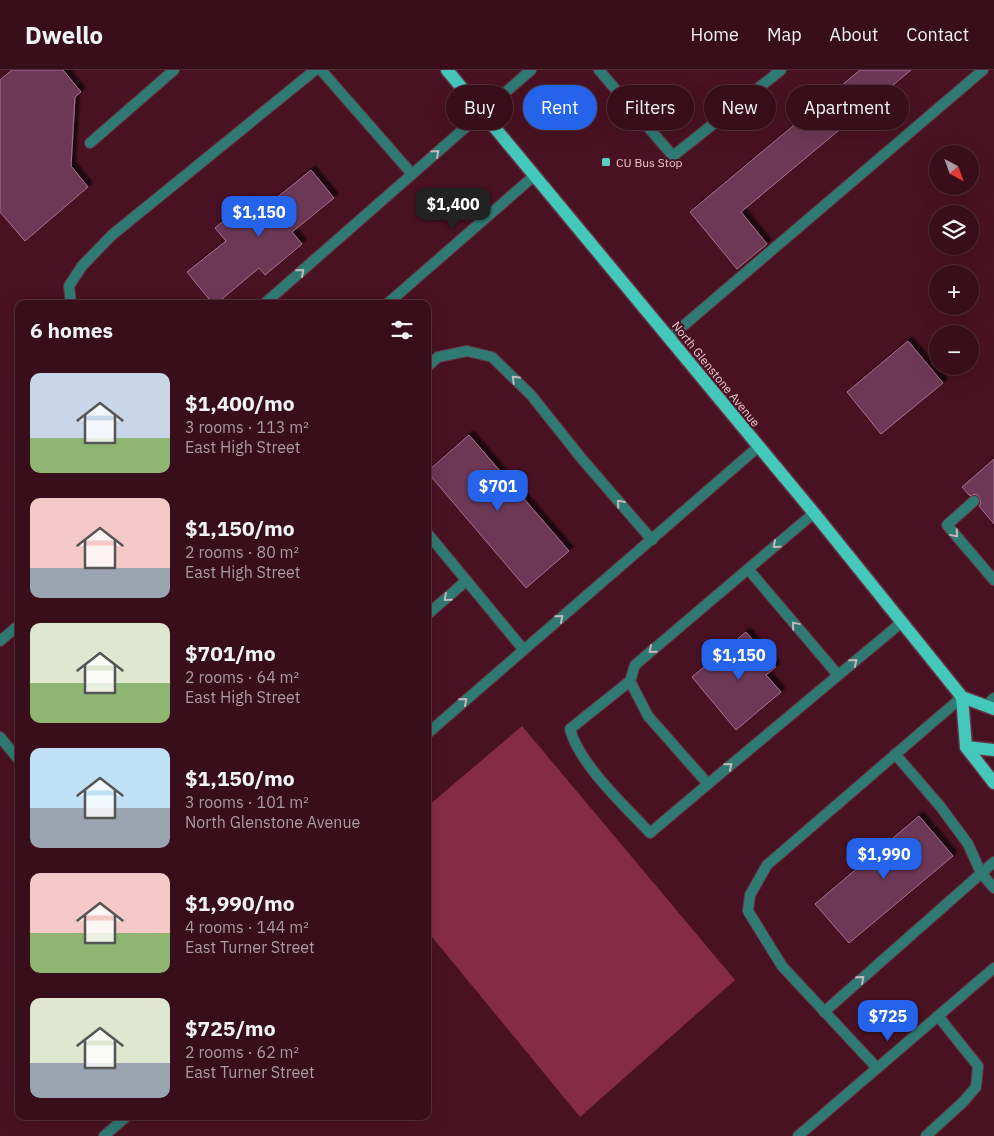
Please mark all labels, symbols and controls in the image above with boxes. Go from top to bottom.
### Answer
text: Dwello [25,19,103,51]
text: Home [691,23,739,46]
text: Map [767,23,802,46]
text: About [830,23,878,46]
text: Contact [906,23,969,46]
chip: Buy [446,85,513,130]
chip: Rent [523,85,597,130]
chip: Filters [607,85,694,130]
chip: New [704,85,776,130]
chip: Apartment [786,85,909,130]
north arrow [929,145,979,195]
map controls [929,145,979,375]
one-way arrow [430,149,439,158]
place label: CU Bus Stop [616,155,683,170]
marker: CU Bus Stop [600,156,612,168]
pin: $1,400 [412,188,494,230]
text: $1,400 [427,194,479,214]
pin: $1,150 [218,196,300,238]
text: $1,150 [233,202,285,222]
button: layers [929,205,979,255]
button: + [929,265,979,315]
one-way arrow [295,268,304,277]
text: 6 homes [30,316,113,344]
icon: filters [388,316,416,344]
street label: North Glenstone Avenue [669,318,763,430]
button: − [929,325,979,375]
one-way arrow [511,376,520,385]
text: $1,400/mo [185,389,295,417]
icon: home [70,393,130,453]
text: 3 rooms · 113 m² [185,417,309,437]
text: East High Street [185,437,300,457]
pin: $701 [468,470,528,512]
text: $701 [479,476,517,496]
one-way arrow [617,499,626,508]
text: $1,150/mo [185,514,295,542]
icon: home [70,518,130,578]
one-way arrow [949,529,958,538]
one-way arrow [773,539,782,548]
text: 2 rooms · 80 m² [185,542,299,562]
text: East High Street [185,562,300,582]
one-way arrow [443,592,452,601]
one-way arrow [554,615,563,623]
one-way arrow [792,621,801,630]
pin: $1,150 [698,638,780,681]
text: $701/mo [185,639,276,667]
icon: home [70,643,130,703]
one-way arrow [649,644,658,653]
text: $1,150 [713,645,765,665]
one-way arrow [848,659,857,668]
text: 2 rooms · 64 m² [185,667,299,687]
text: East High Street [185,687,300,707]
one-way arrow [459,698,468,707]
one-way arrow [723,763,732,772]
text: $1,150/mo [185,764,295,792]
icon: home [70,768,130,828]
text: 3 rooms · 101 m² [185,792,309,812]
text: North Glenstone Avenue [185,812,360,832]
pin: $1,990 [843,838,925,880]
text: $1,990 [858,844,910,864]
text: $1,990/mo [185,889,295,917]
icon: home [70,893,130,953]
text: 4 rooms · 144 m² [185,917,309,937]
text: East Turner Street [185,937,315,957]
one-way arrow [855,976,864,985]
pin: $725 [858,1000,918,1042]
text: $725 [869,1006,907,1026]
text: $725/mo [185,1014,276,1042]
icon: home [70,1018,130,1078]
text: 2 rooms · 62 m² [185,1042,299,1062]
text: East Turner Street [185,1062,315,1082]

